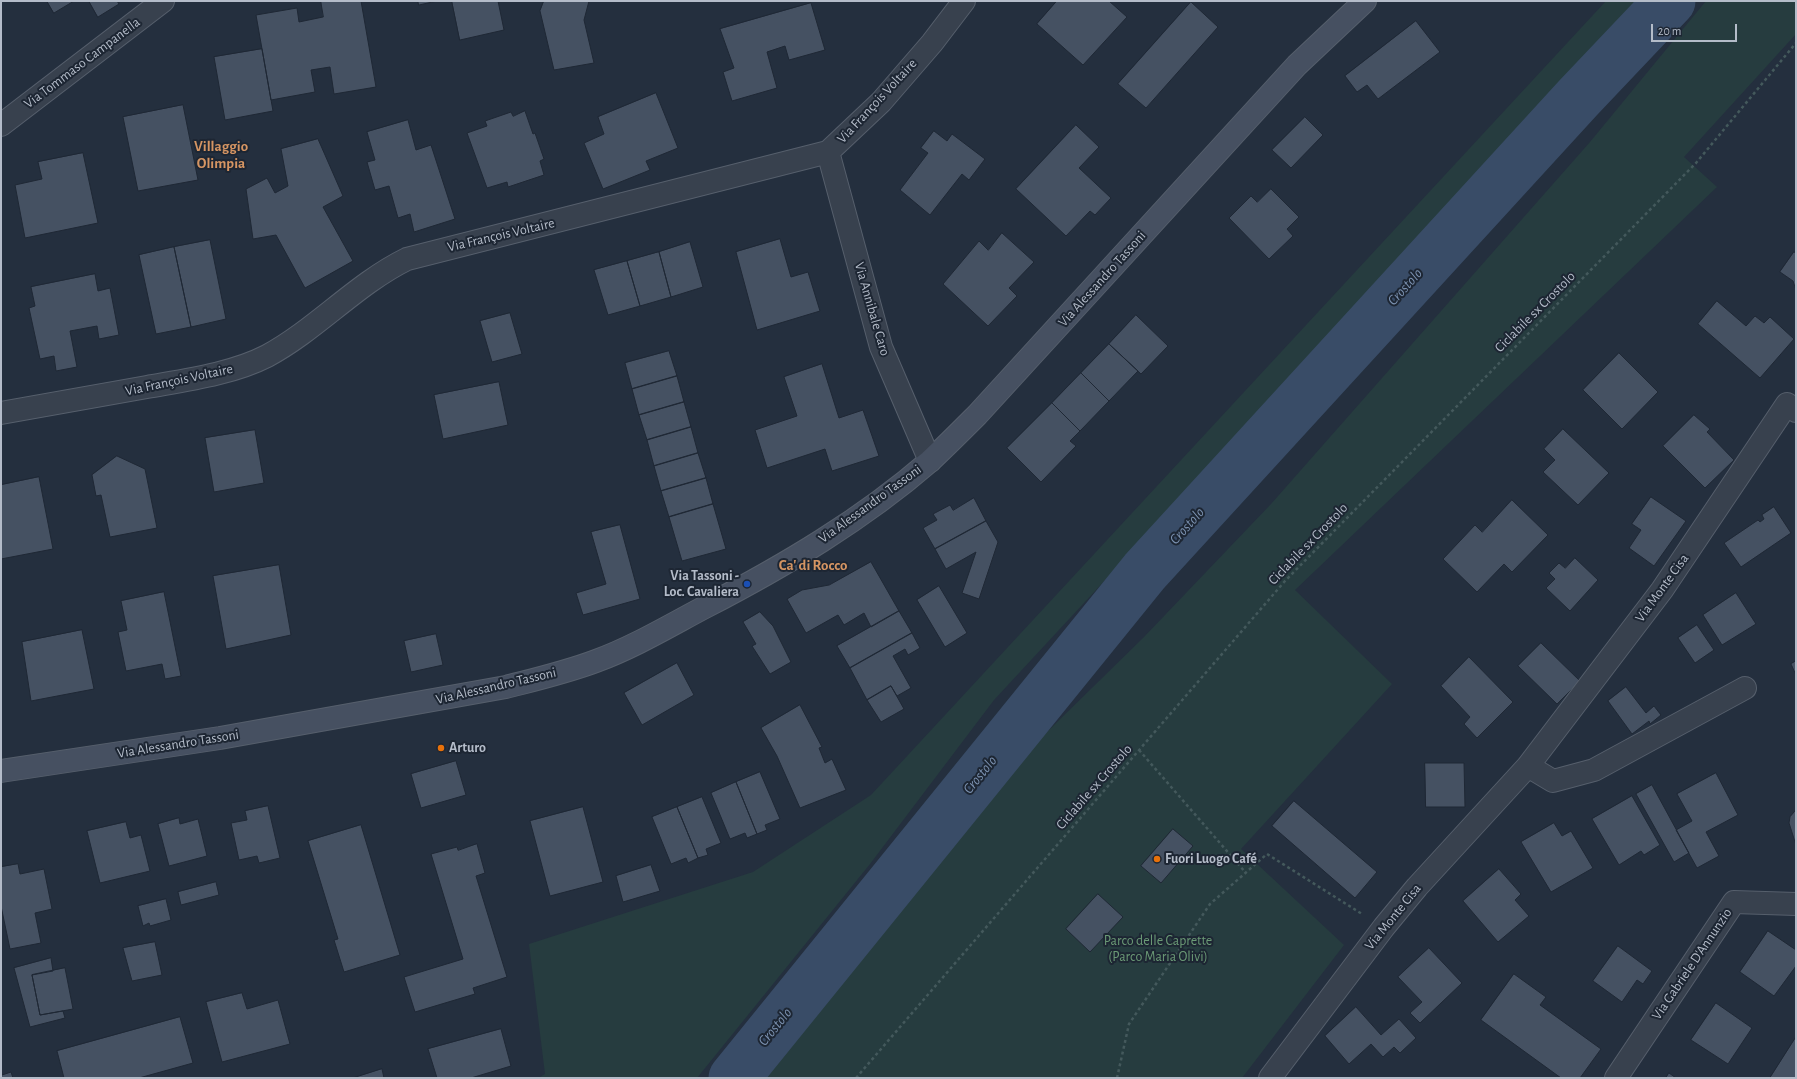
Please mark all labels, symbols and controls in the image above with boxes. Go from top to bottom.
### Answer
street label: Via Tommaso Campanella [21,14,143,112]
scale bar [1653,16,1739,42]
text: 20 m [1658,25,1681,37]
street label: Via François Voltaire [833,55,921,147]
district label: Villaggio Olimpia [194,137,248,172]
street label: Via François Voltaire [446,214,556,256]
street label: Via Alessandro Tassoni [1055,228,1149,330]
street label: Via Annibale Caro [851,260,893,358]
water label: Crostolo [1384,265,1426,309]
street label: Ciclabile sx Crostolo [1491,268,1579,356]
street label: Via François Voltaire [124,360,234,400]
street label: Via Alessandro Tassoni [815,461,925,547]
street label: Ciclabile sx Crostolo [1265,500,1351,588]
water label: Crostolo [1166,504,1208,548]
street label: Via Monte Cisa [1632,551,1692,625]
district label: Ca' di Rocco [779,556,847,574]
place label: Via Tassoni - Loc. Cavaliera [664,568,739,600]
marker: Via Tassoni - Loc. Cavaliera [742,579,752,589]
street label: Via Alessandro Tassoni [434,664,558,708]
street label: Via Alessandro Tassoni [116,726,240,762]
place label: Arturo [449,740,486,756]
street label: Ciclabile sx Crostolo [1052,741,1136,833]
marker: Arturo [436,743,446,753]
water label: Crostolo [959,752,1001,798]
place label: Fuori Luogo Café [1165,851,1257,867]
marker: Fuori Luogo Café [1152,854,1162,864]
street label: Via Monte Cisa [1361,881,1425,953]
street label: Via Gabriele D'Annunzio [1648,905,1736,1023]
park label: Parco delle Caprette (Parco Maria Olivi) [1104,933,1212,966]
water label: Crostolo [754,1004,796,1050]

